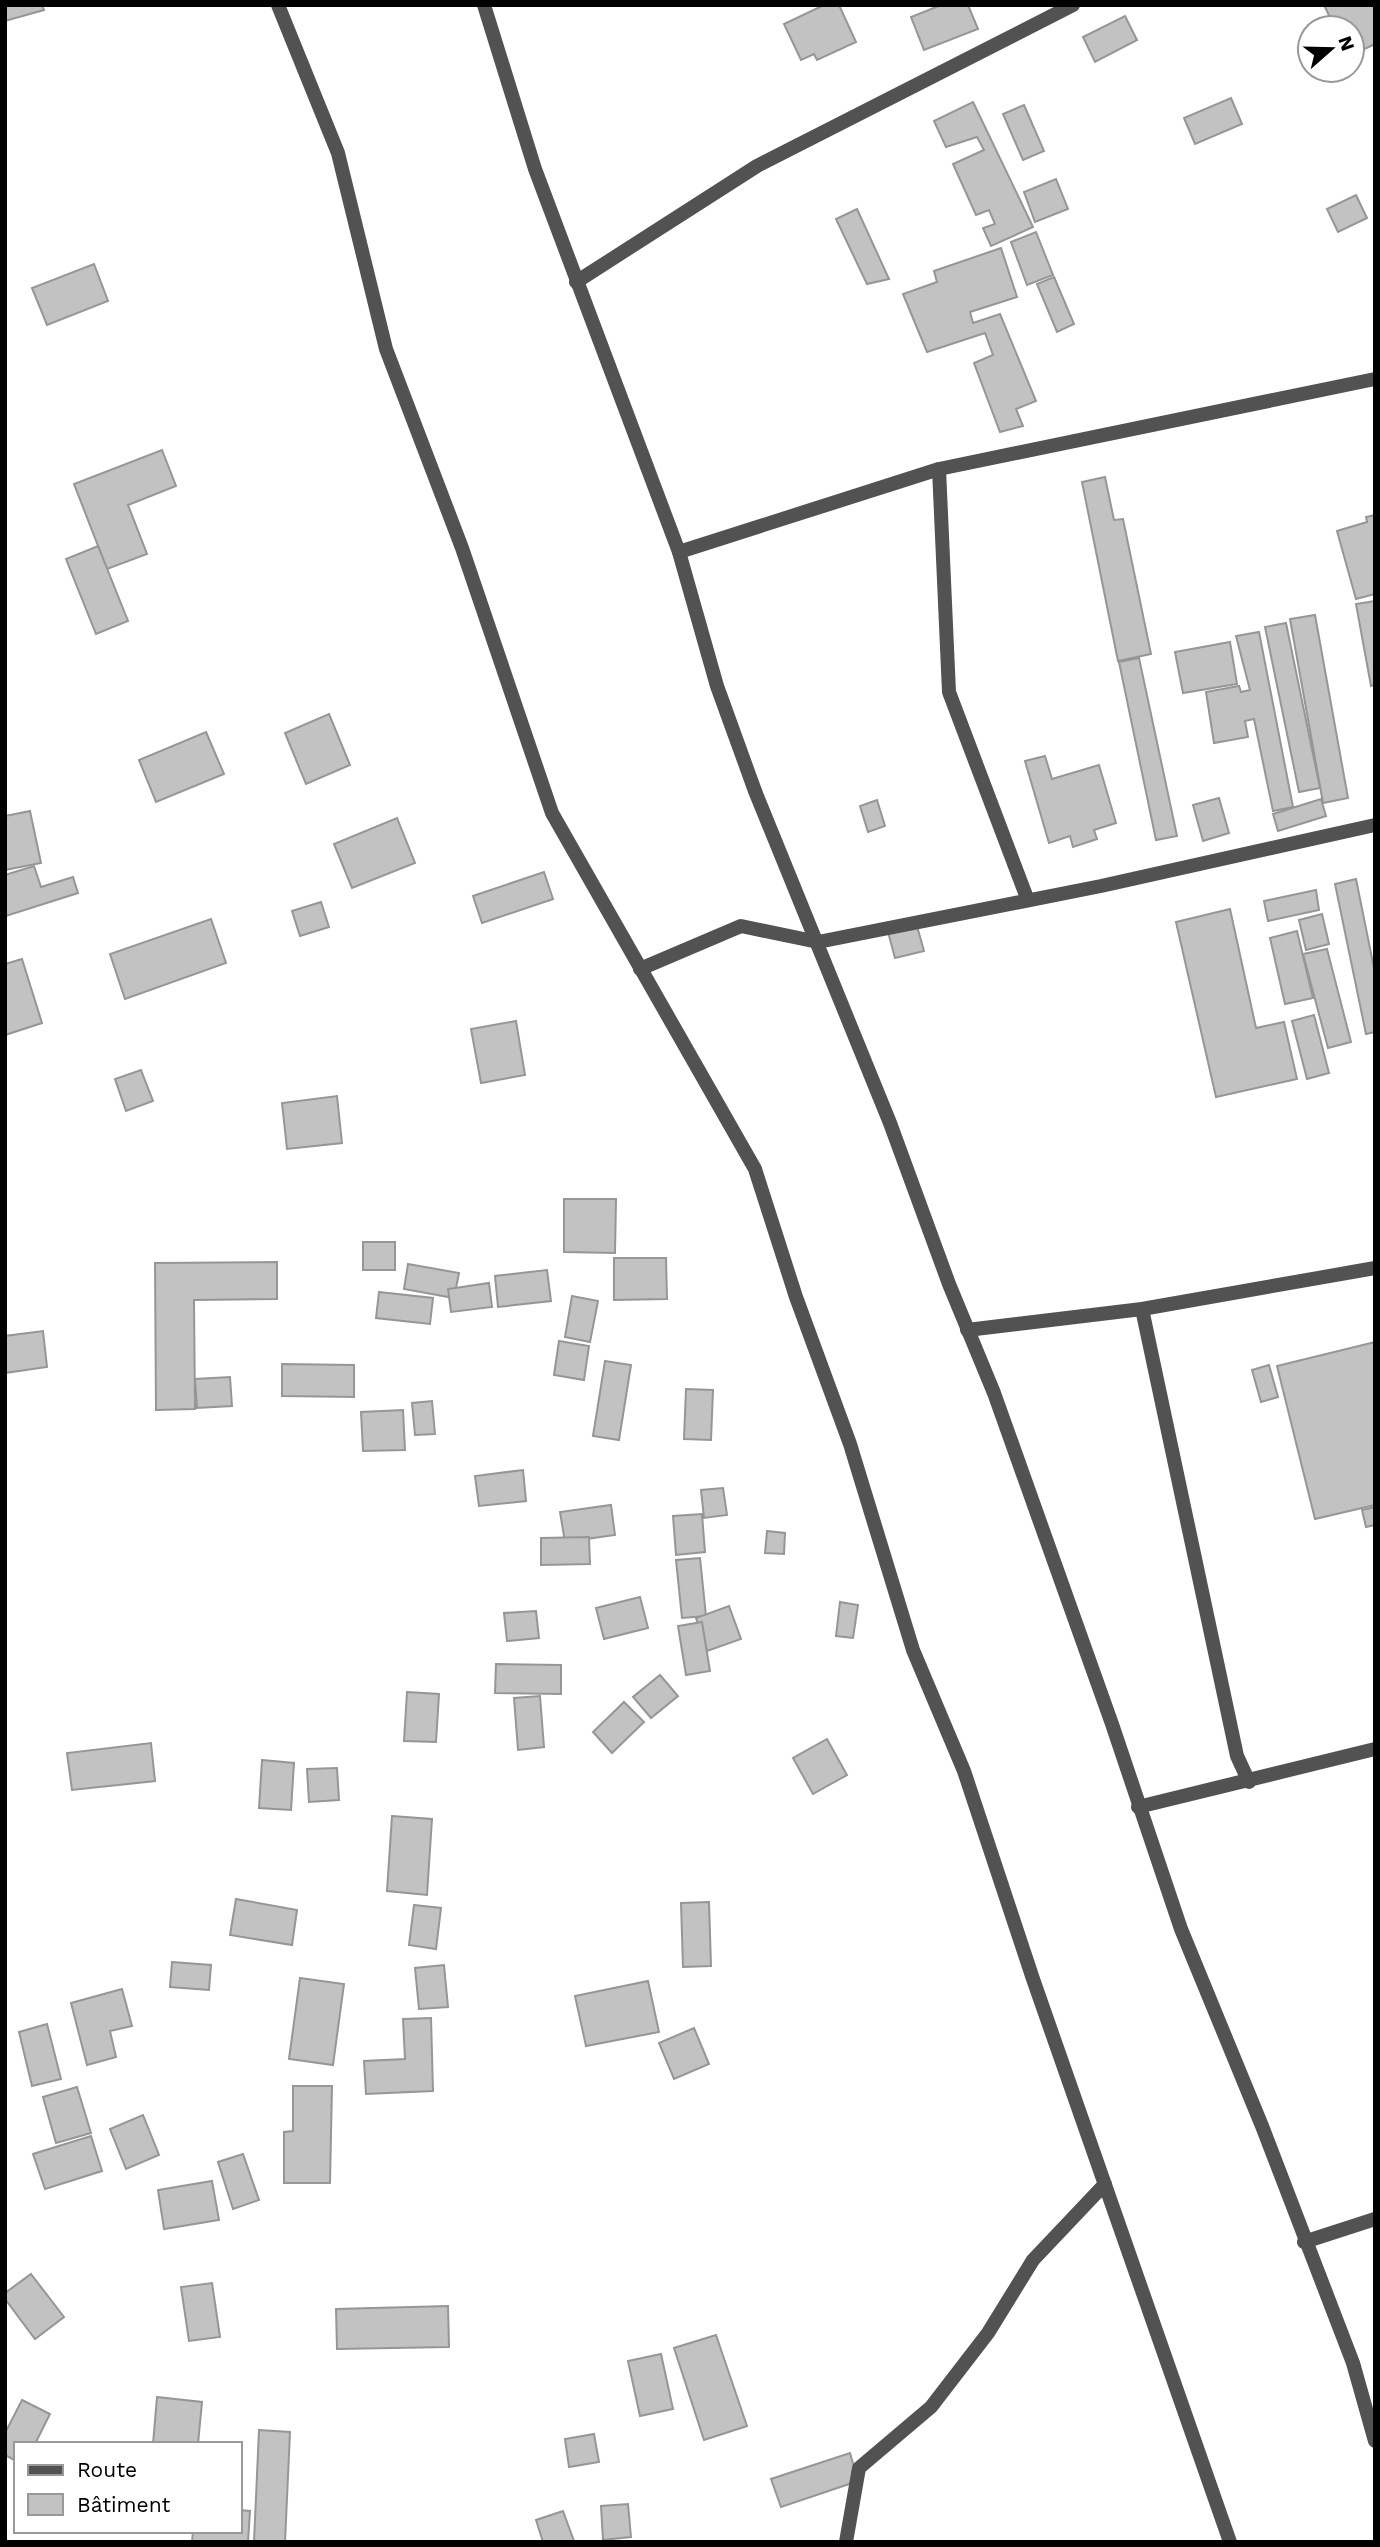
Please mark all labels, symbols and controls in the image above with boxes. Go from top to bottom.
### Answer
north arrow [1296,14,1366,84]
text: N [1333,33,1360,54]
legend [14,2442,242,2533]
text: Route [77,2457,137,2482]
text: Bâtiment [77,2492,171,2517]

